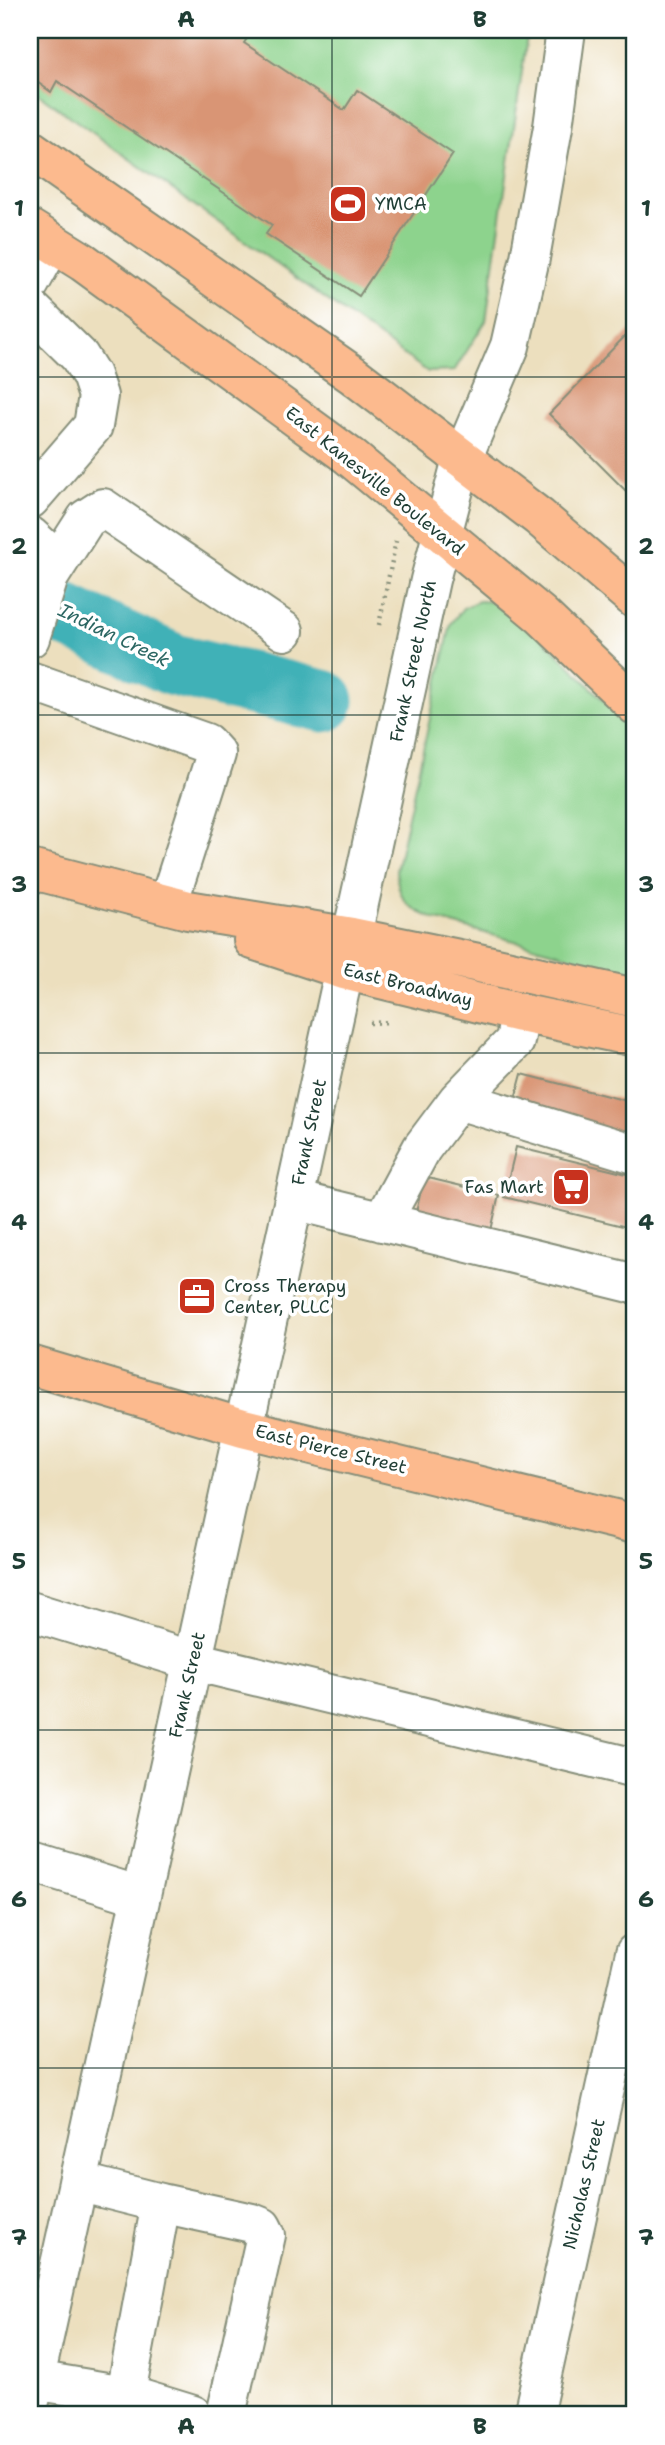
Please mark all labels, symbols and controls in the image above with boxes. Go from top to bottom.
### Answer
text: A [177,4,195,34]
text: B [473,4,487,34]
sports icon: YMCA [327,183,369,225]
place label: YMCA [375,192,427,216]
text: 1 [14,193,24,223]
text: 1 [641,193,651,223]
street label: East Kanesville Boulevard [280,401,470,561]
text: 2 [11,531,27,561]
text: 2 [638,531,654,561]
street label: Frank Street North [384,578,442,744]
water label: Indian Creek [54,597,174,673]
text: 3 [11,869,27,899]
text: 3 [638,869,654,899]
street label: East Broadway [341,957,475,1013]
street label: Frank Street [286,1076,332,1187]
supermarket icon: Fas Mart [550,1166,592,1208]
place label: Fas Mart [465,1175,544,1199]
text: 4 [11,1207,27,1237]
text: 4 [638,1207,654,1237]
place label: Cross Therapy Center, PLLC [224,1274,346,1319]
office icon: Cross Therapy Center, PLLC [176,1275,218,1317]
street label: East Pierce Street [253,1419,409,1479]
text: 5 [12,1546,26,1576]
text: 5 [639,1546,653,1576]
street label: Frank Street [163,1629,211,1740]
text: 6 [11,1884,27,1914]
text: 6 [638,1884,654,1914]
street label: Nicholas Street [557,2116,611,2252]
text: 7 [11,2222,27,2252]
text: 7 [638,2222,654,2252]
text: A [177,2411,195,2441]
text: B [473,2411,487,2441]

